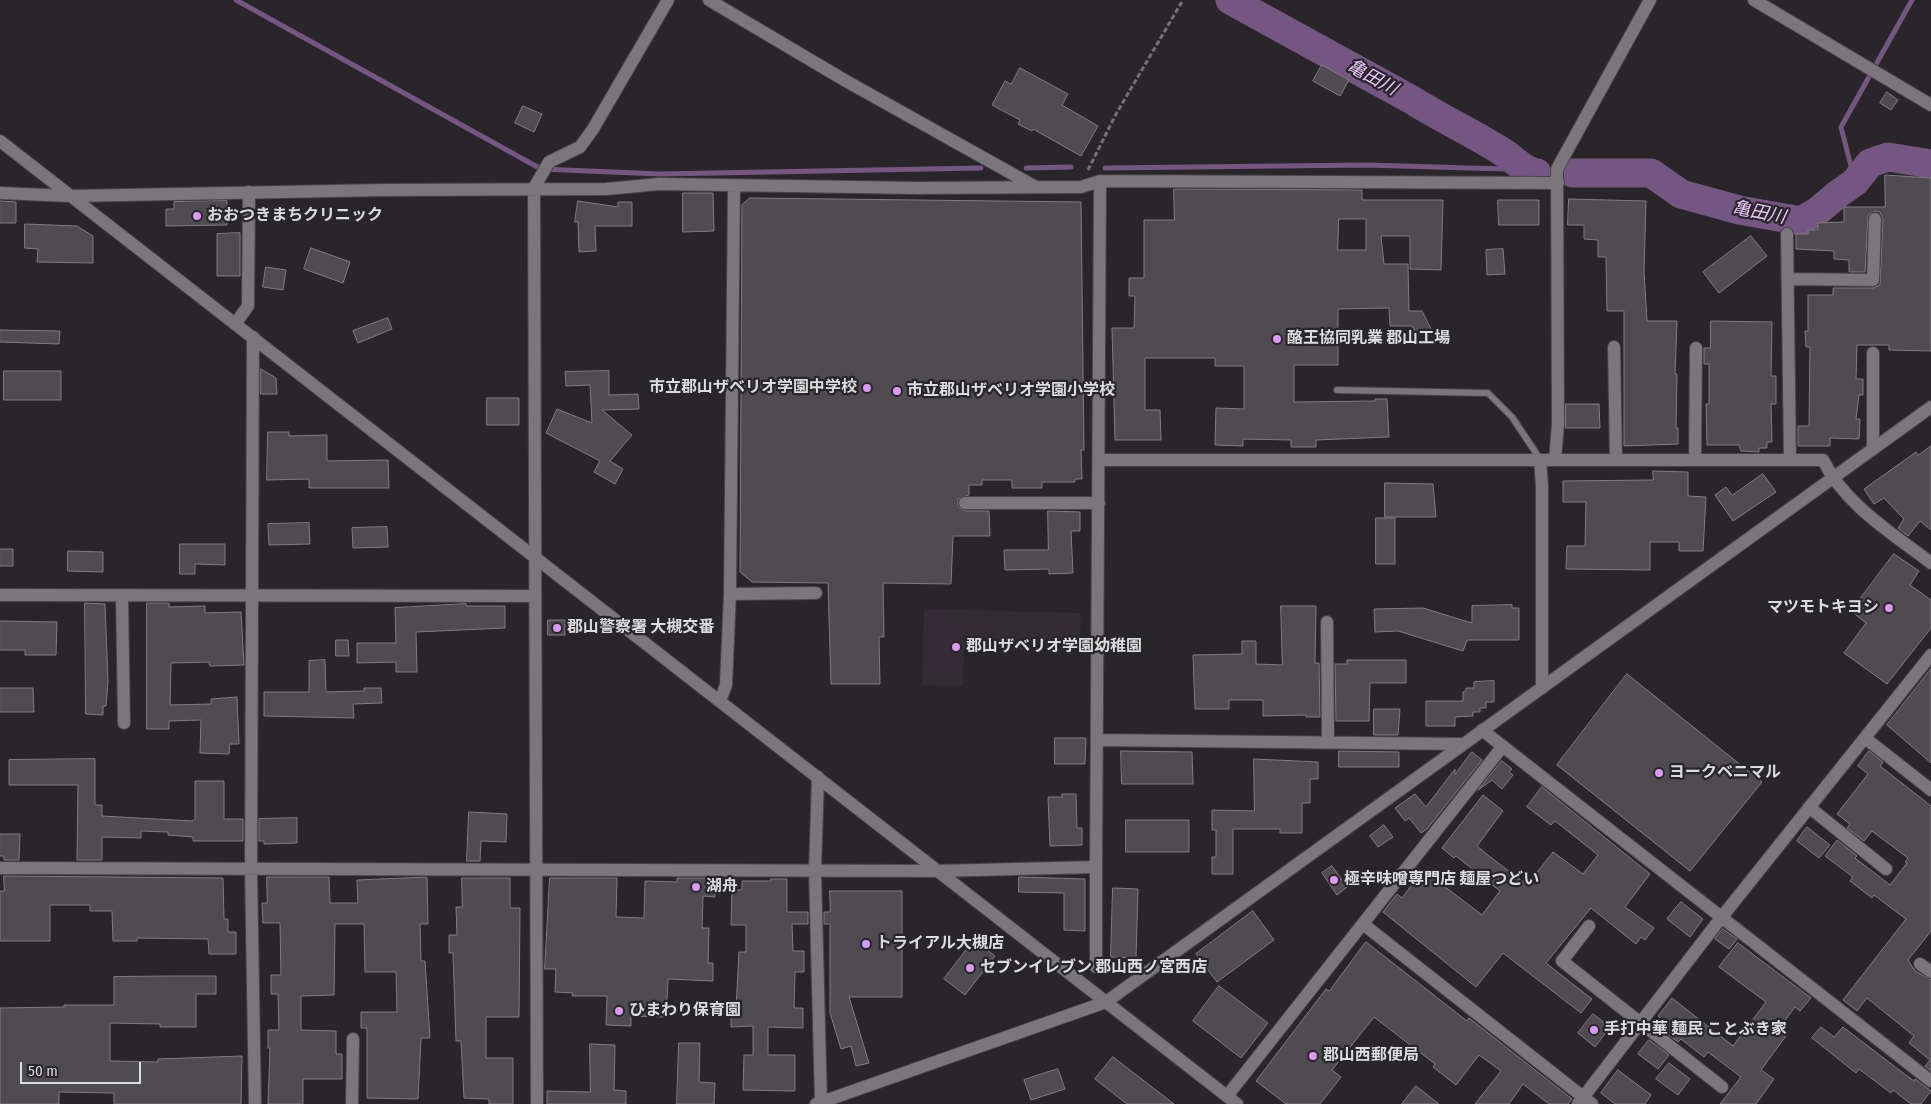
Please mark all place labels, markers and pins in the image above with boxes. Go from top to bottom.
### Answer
place label: おおつきまちクリニック [207,206,383,226]
marker: おおつきまちクリニック [191,210,203,222]
place label: 酪王協同乳業 郡山工場 [1287,329,1450,349]
marker: 酪王協同乳業 郡山工場 [1271,333,1283,345]
place label: 市立郡山ザベリオ学園中学校 [649,378,857,398]
place label: 市立郡山ザベリオ学園小学校 [907,381,1115,401]
marker: 市立郡山ザベリオ学園中学校 [861,382,873,394]
marker: 市立郡山ザベリオ学園小学校 [891,385,903,397]
place label: マツモトキヨシ [1767,598,1879,618]
marker: マツモトキヨシ [1883,602,1895,614]
place label: 郡山警察署 大槻交番 [567,618,714,638]
marker: 郡山警察署 大槻交番 [551,622,563,634]
place label: 郡山ザベリオ学園幼稚園 [966,637,1142,657]
marker: 郡山ザベリオ学園幼稚園 [950,641,962,653]
place label: ヨークベニマル [1669,763,1781,783]
marker: ヨークベニマル [1653,767,1665,779]
place label: 極辛味噌専門店 麺屋つどい [1344,870,1539,890]
marker: 極辛味噌専門店 麺屋つどい [1328,874,1340,886]
place label: 湖舟 [706,877,738,897]
marker: 湖舟 [690,881,702,893]
place label: トライアル大槻店 [876,934,1004,954]
marker: トライアル大槻店 [860,938,872,950]
place label: セブンイレブン 郡山西ノ宮西店 [980,958,1207,978]
marker: セブンイレブン 郡山西ノ宮西店 [964,962,976,974]
place label: ひまわり保育園 [629,1001,741,1021]
marker: ひまわり保育園 [613,1005,625,1017]
place label: 手打中華 麺民 ことぶき家 [1604,1020,1787,1040]
marker: 手打中華 麺民 ことぶき家 [1588,1024,1600,1036]
place label: 郡山西郵便局 [1323,1046,1419,1066]
marker: 郡山西郵便局 [1307,1050,1319,1062]

